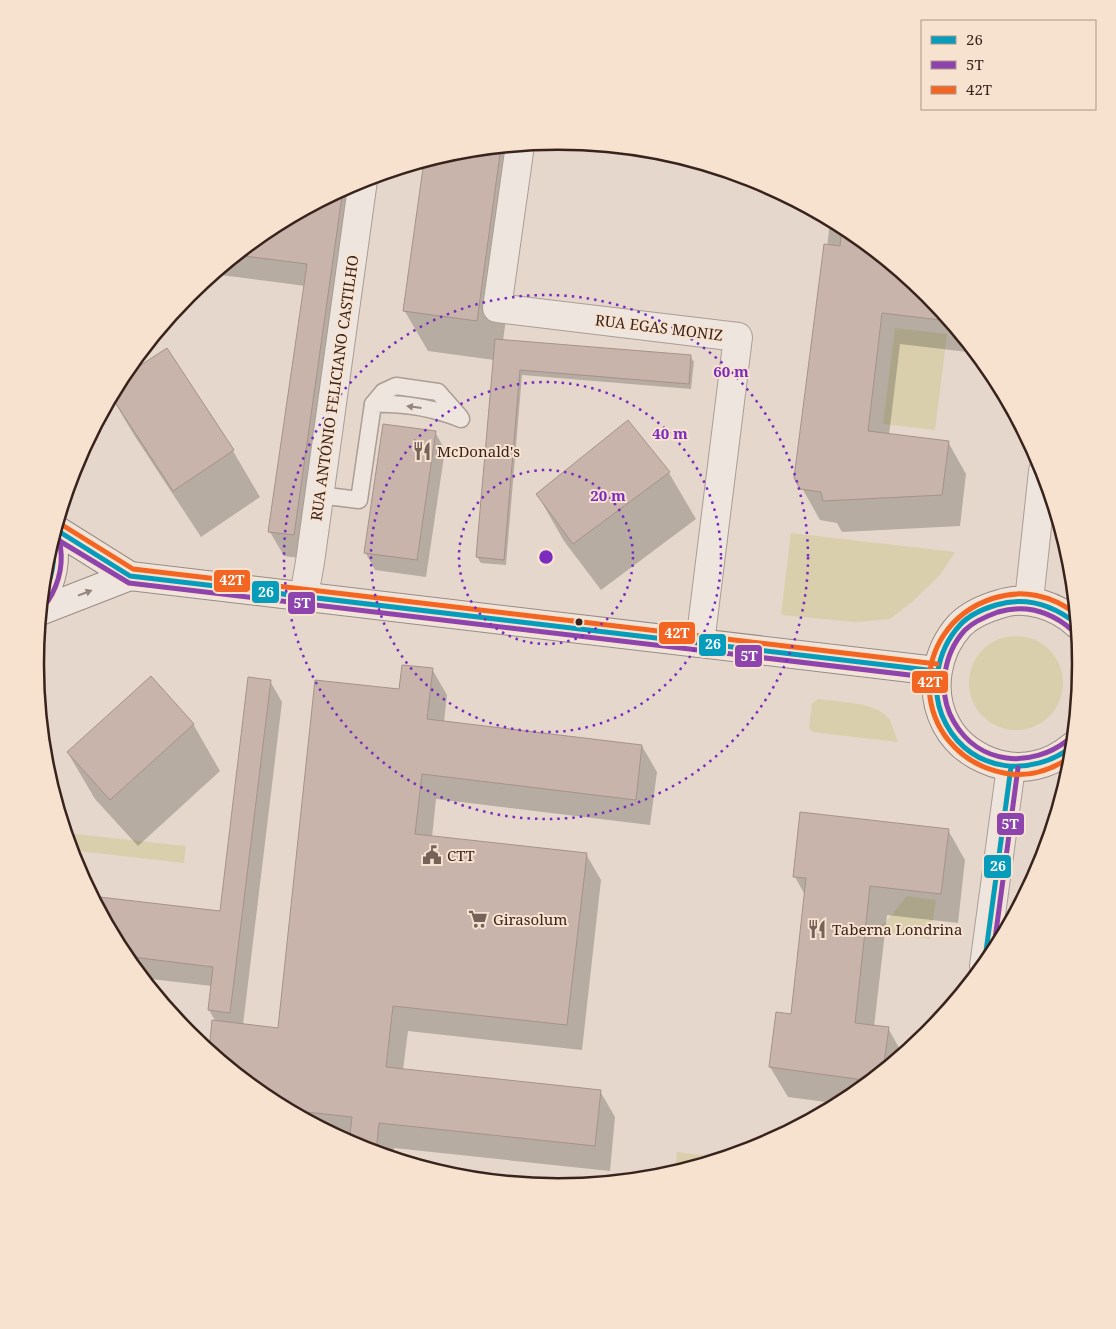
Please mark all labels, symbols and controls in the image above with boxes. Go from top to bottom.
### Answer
legend [921,20,1096,110]
text: 26 [966,29,983,49]
text: 5T [966,54,984,74]
text: 42T [966,79,992,99]
street label: RUA ANTÓNIO FELICIANO CASTILHO [305,254,363,522]
street label: RUA EGAS MONIZ [594,309,724,345]
text: 60 m [713,361,749,381]
one-way arrow [406,403,422,411]
text: 40 m [652,423,688,443]
restaurant icon: McDonald's [411,440,433,462]
place label: McDonald's [437,441,520,461]
text: 20 m [590,485,626,505]
centre of rings [537,548,555,566]
line badge: 42T [213,569,251,593]
text: 42T [220,570,244,589]
line badge: 26 [251,580,280,604]
text: 26 [258,582,274,601]
one-way arrow [78,589,92,597]
line badge: 5T [287,591,316,615]
text: 5T [293,593,311,612]
unlabelled marker [574,617,584,627]
line badge: 42T [658,621,696,645]
text: 42T [665,623,689,642]
line badge: 26 [698,633,727,657]
text: 26 [705,634,721,653]
line badge: 5T [734,644,763,668]
text: 5T [740,646,758,665]
line badge: 42T [911,670,949,694]
text: 42T [918,672,942,691]
line badge: 5T [996,812,1025,836]
text: 5T [1001,814,1019,833]
public building icon: CTT [421,844,443,866]
place label: CTT [447,845,475,865]
line badge: 26 [983,854,1012,879]
text: 26 [990,856,1006,875]
supermarket icon: Girasolum [467,908,489,930]
place label: Girasolum [493,909,568,929]
restaurant icon: Taberna Londrina [806,918,828,940]
place label: Taberna Londrina [832,919,962,939]

